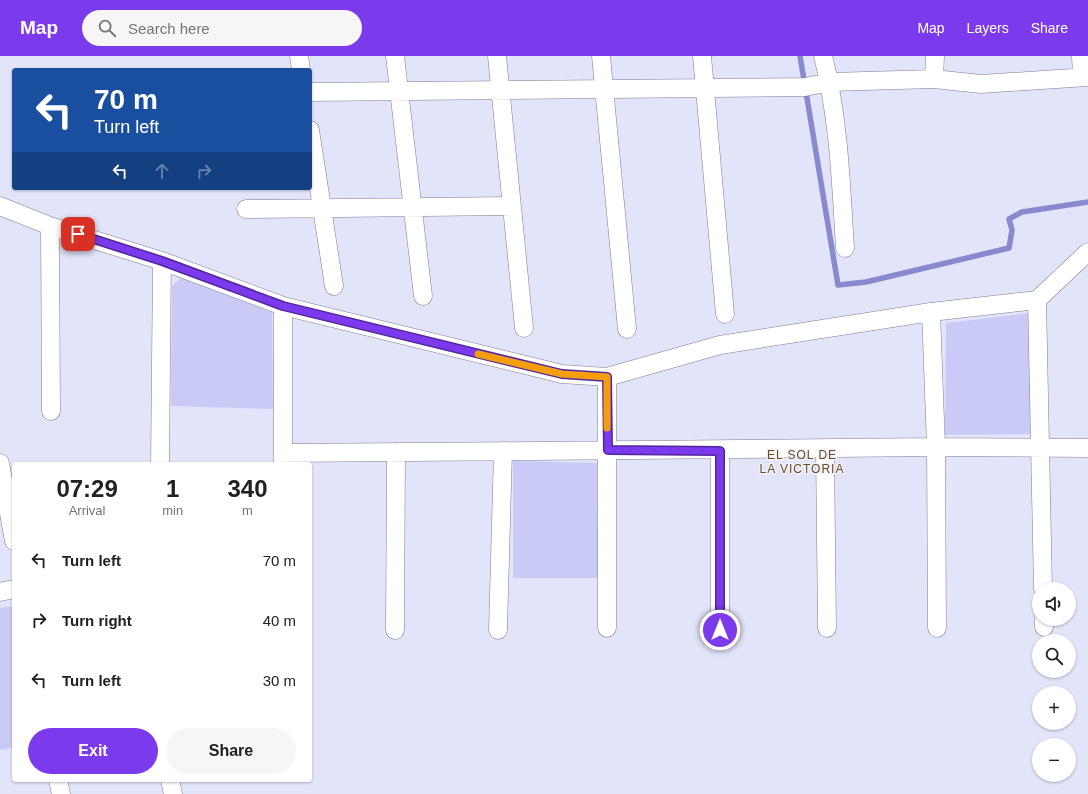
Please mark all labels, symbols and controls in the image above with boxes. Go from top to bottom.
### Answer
search box [82,10,362,46]
text: Map [20,17,58,38]
icon: search [96,17,118,39]
text: Search here [128,20,210,37]
text: Map [917,20,945,36]
text: Layers [967,20,1009,36]
text: Share [1031,20,1068,36]
icon: left [28,84,80,136]
text: 70 m [94,84,158,115]
text: Turn left [94,117,159,137]
icon: left [109,160,131,182]
icon: ahead [151,160,173,182]
icon: right [193,160,215,182]
pin [61,217,95,251]
icon: arrive [67,223,89,245]
district label: EL SOL DE LA VICTORIA [760,448,844,476]
text: 07:29 [56,475,118,502]
text: 1 [166,475,179,502]
text: 340 [228,475,268,502]
text: Arrival [69,503,106,518]
text: min [162,503,183,518]
text: m [242,503,253,518]
icon: left [28,549,50,571]
text: Turn left [62,552,121,569]
text: 70 m [263,552,296,569]
map controls [1032,582,1076,782]
button: sound [1032,582,1076,626]
icon: right [28,609,50,631]
position arrow [699,609,741,651]
text: Turn right [62,612,132,629]
text: 40 m [263,612,296,629]
button: search [1032,634,1076,678]
icon: left [28,669,50,691]
text: Turn left [62,672,121,689]
text: 30 m [263,672,296,689]
button: + [1032,686,1076,730]
button: Exit [28,728,158,774]
button: Share [166,728,296,774]
button: − [1032,738,1076,782]

